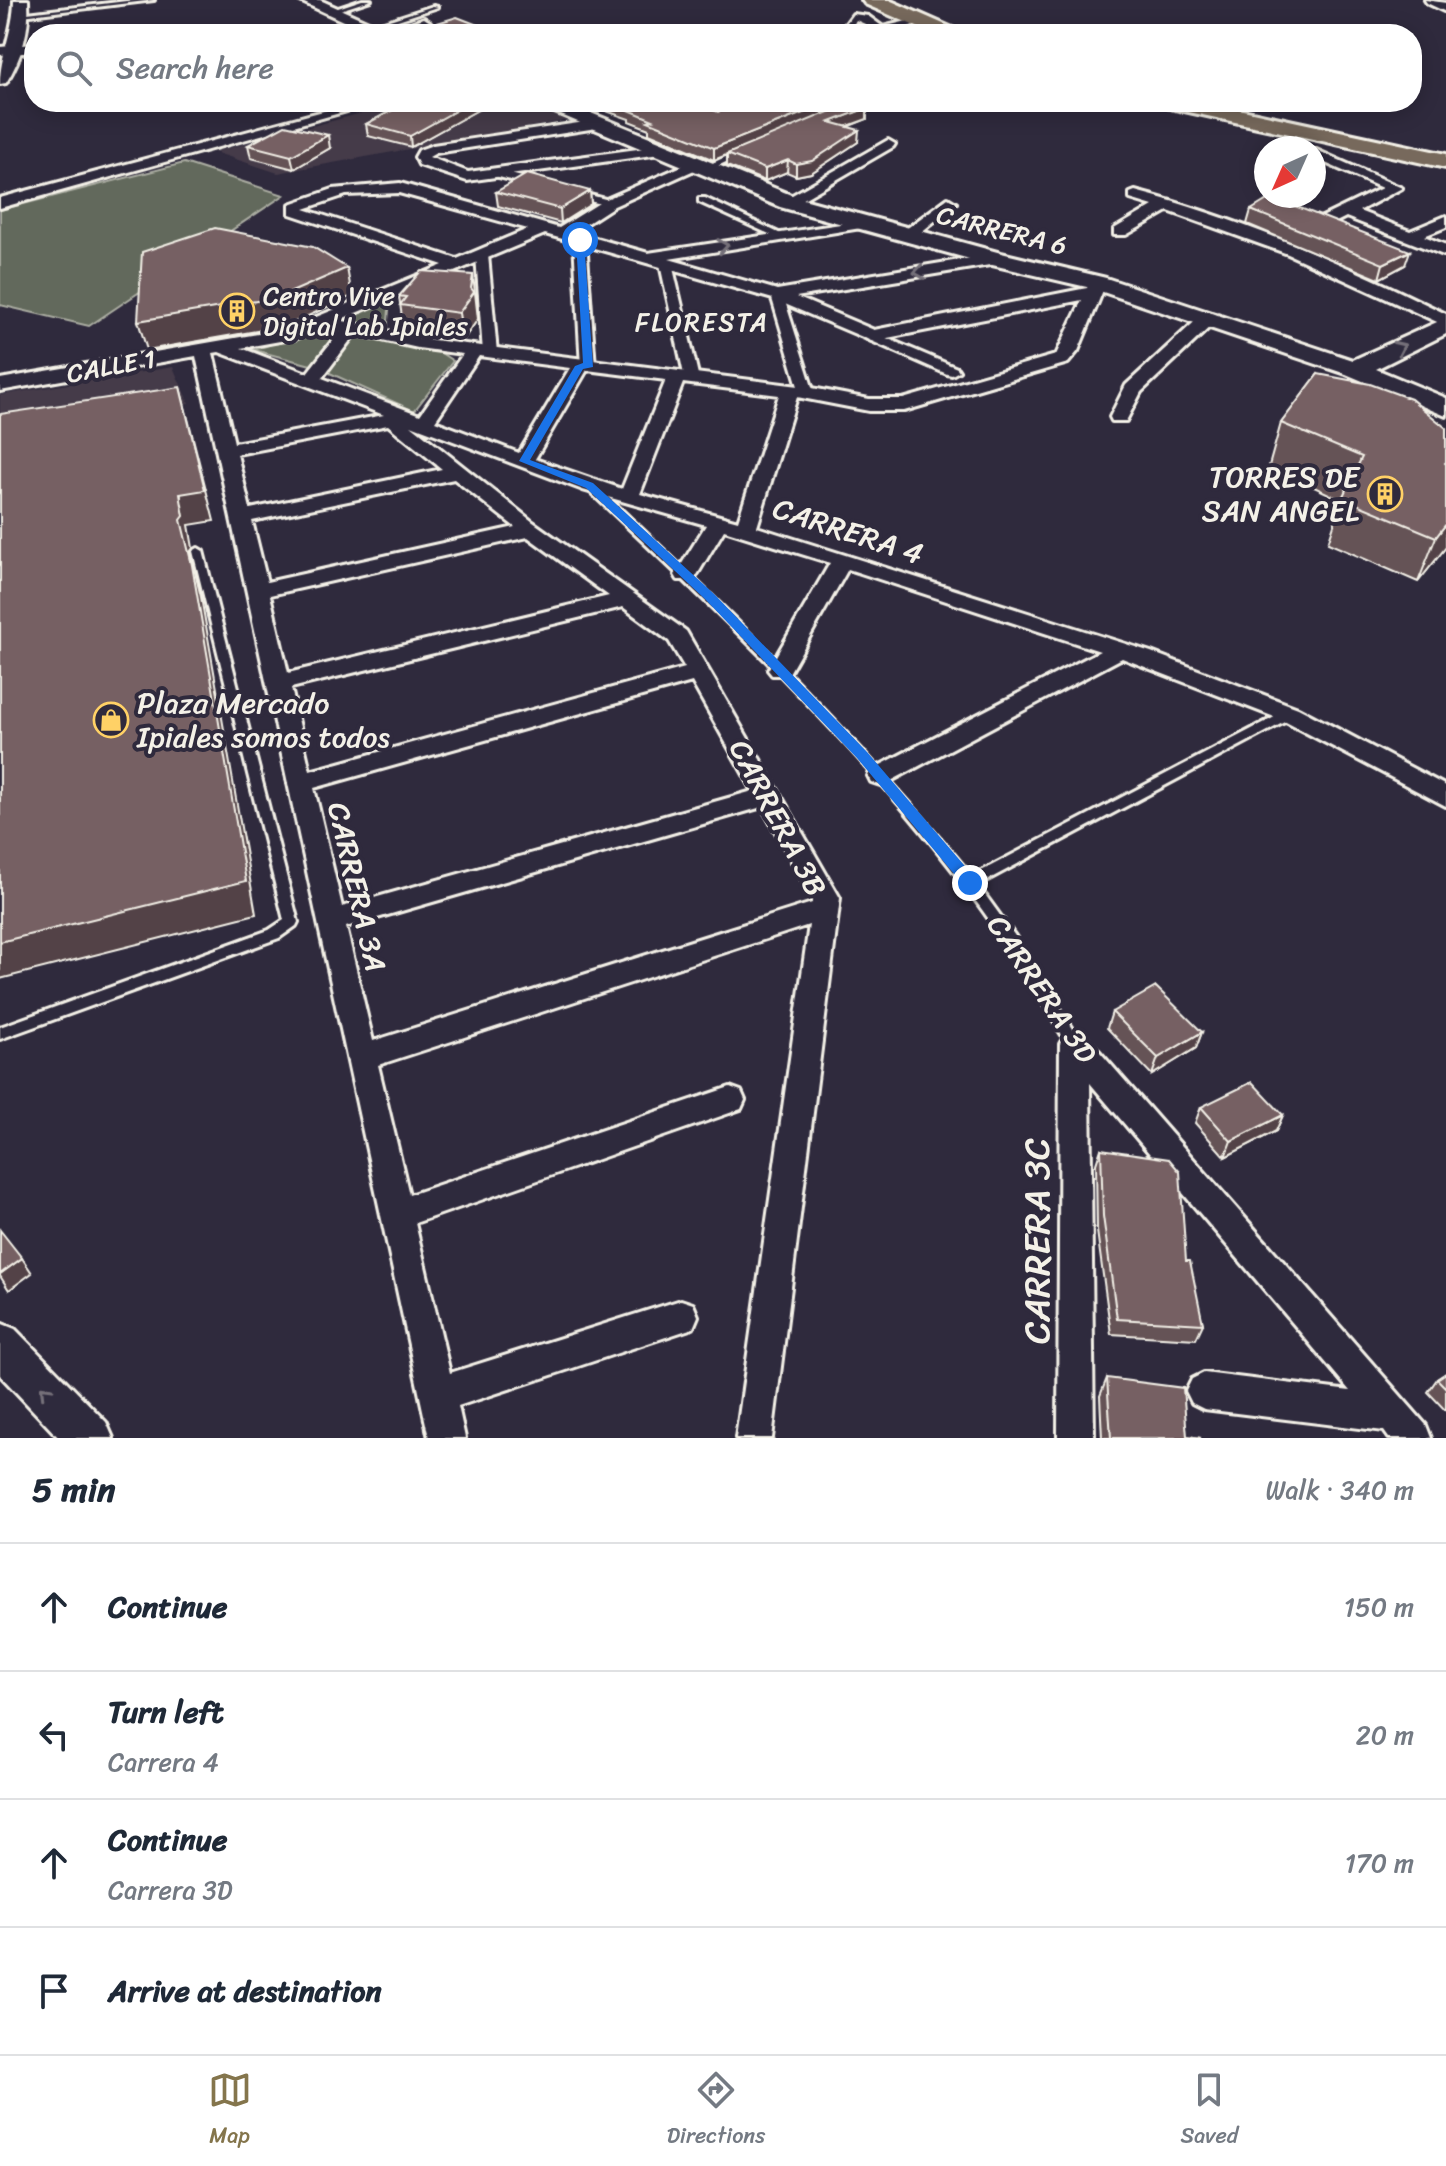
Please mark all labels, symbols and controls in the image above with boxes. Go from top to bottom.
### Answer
search box [24,24,1422,112]
text: Search here [116,41,274,95]
icon: search [52,46,96,90]
north arrow [1254,136,1326,208]
street label: CARRERA 6 [932,192,1072,268]
route start [562,222,598,258]
one-way arrow [716,238,730,255]
one-way arrow [912,262,925,279]
place label: Centro Vive Digital Lab Ipiales [263,273,469,349]
building icon: Centro Vive Digital Lab Ipiales [218,292,256,330]
district label: FLORESTA [635,299,769,345]
street label: CALLE 1 [63,336,159,396]
one-way arrow [1392,341,1407,357]
place label: TORRES DE SAN ANGEL [1202,450,1361,538]
building icon: TORRES DE SAN ANGEL [1366,475,1404,513]
street label: CARRERA 4 [766,481,930,581]
place label: Plaza Mercado Ipiales somos todos [136,676,391,764]
shop icon: Plaza Mercado Ipiales somos todos [92,701,130,739]
street label: CARRERA 3B [714,729,842,907]
street label: CARRERA 3A [311,797,403,977]
route end [952,865,988,901]
street label: CARRERA 3D [972,903,1112,1075]
street label: CARRERA 3C [1005,1138,1069,1344]
one-way arrow [40,1386,54,1400]
text: 5 min [32,1460,115,1520]
text: Walk · 340 m [1266,1467,1414,1513]
text: Continue [108,1580,227,1634]
text: 150 m [1344,1584,1414,1630]
icon: ahead [32,1585,76,1629]
text: Turn left [108,1685,224,1739]
text: 20 m [1356,1712,1414,1758]
icon: left [32,1713,76,1757]
text: Carrera 4 [108,1739,219,1785]
text: Continue [108,1813,227,1867]
text: 170 m [1345,1840,1414,1886]
icon: ahead [32,1841,76,1885]
text: Carrera 3D [108,1867,232,1913]
text: Arrive at destination [108,1964,382,2018]
icon: arrive [32,1969,76,2013]
tab: Map [208,2068,252,2155]
tab: Directions [667,2068,765,2155]
tab: Saved [1180,2068,1238,2155]

